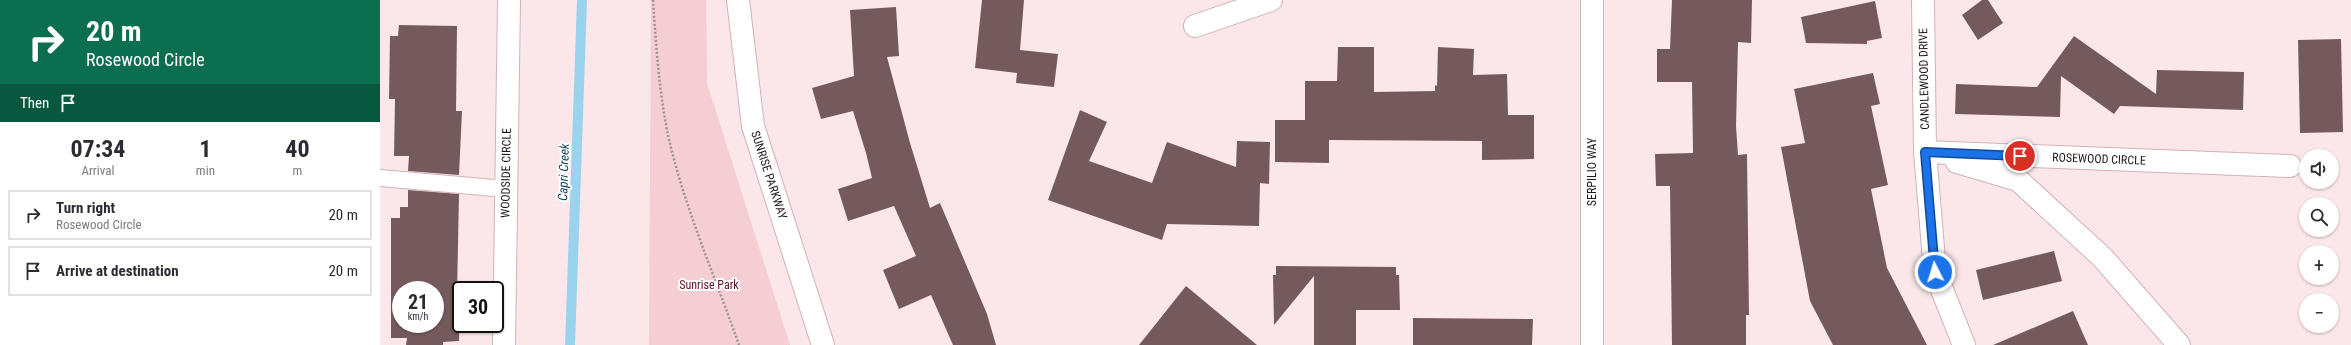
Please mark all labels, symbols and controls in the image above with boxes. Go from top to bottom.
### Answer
text: 20 m [86,15,142,48]
icon: right [20,16,72,68]
street label: CANDLEWOOD DRIVE [1916,28,1932,130]
text: Rosewood Circle [86,49,205,70]
icon: arrive [57,92,79,114]
text: Then [20,94,49,112]
street label: WOODSIDE CIRCLE [498,128,514,218]
street label: SUNRISE PARKWAY [748,129,790,222]
text: 07:34 [70,135,125,163]
text: 1 [199,135,211,163]
text: 40 [285,135,310,163]
street label: SERPILIO WAY [1585,137,1599,206]
pin [2003,139,2037,173]
water label: Capri Creek [555,143,572,201]
icon: arrive [2009,145,2031,167]
map controls [2299,149,2339,333]
button: sound [2299,149,2339,189]
street label: ROSEWOOD CIRCLE [2052,150,2146,168]
text: Arrival [81,163,114,178]
text: min [196,163,215,178]
text: m [293,163,302,178]
button: search [2299,197,2339,237]
text: Turn right [56,199,115,217]
icon: right [22,204,44,226]
text: 20 m [328,206,358,224]
text: Rosewood Circle [56,217,142,232]
button: + [2299,245,2339,285]
position arrow [1914,251,1956,293]
icon: arrive [22,260,44,282]
text: Arrive at destination [56,262,179,280]
text: 20 m [328,262,358,280]
park label: Sunrise Park [679,278,739,292]
speed limit sign: 30 [452,281,504,333]
text: 21 [408,290,428,314]
button: − [2299,293,2339,333]
text: km/h [408,311,428,322]

